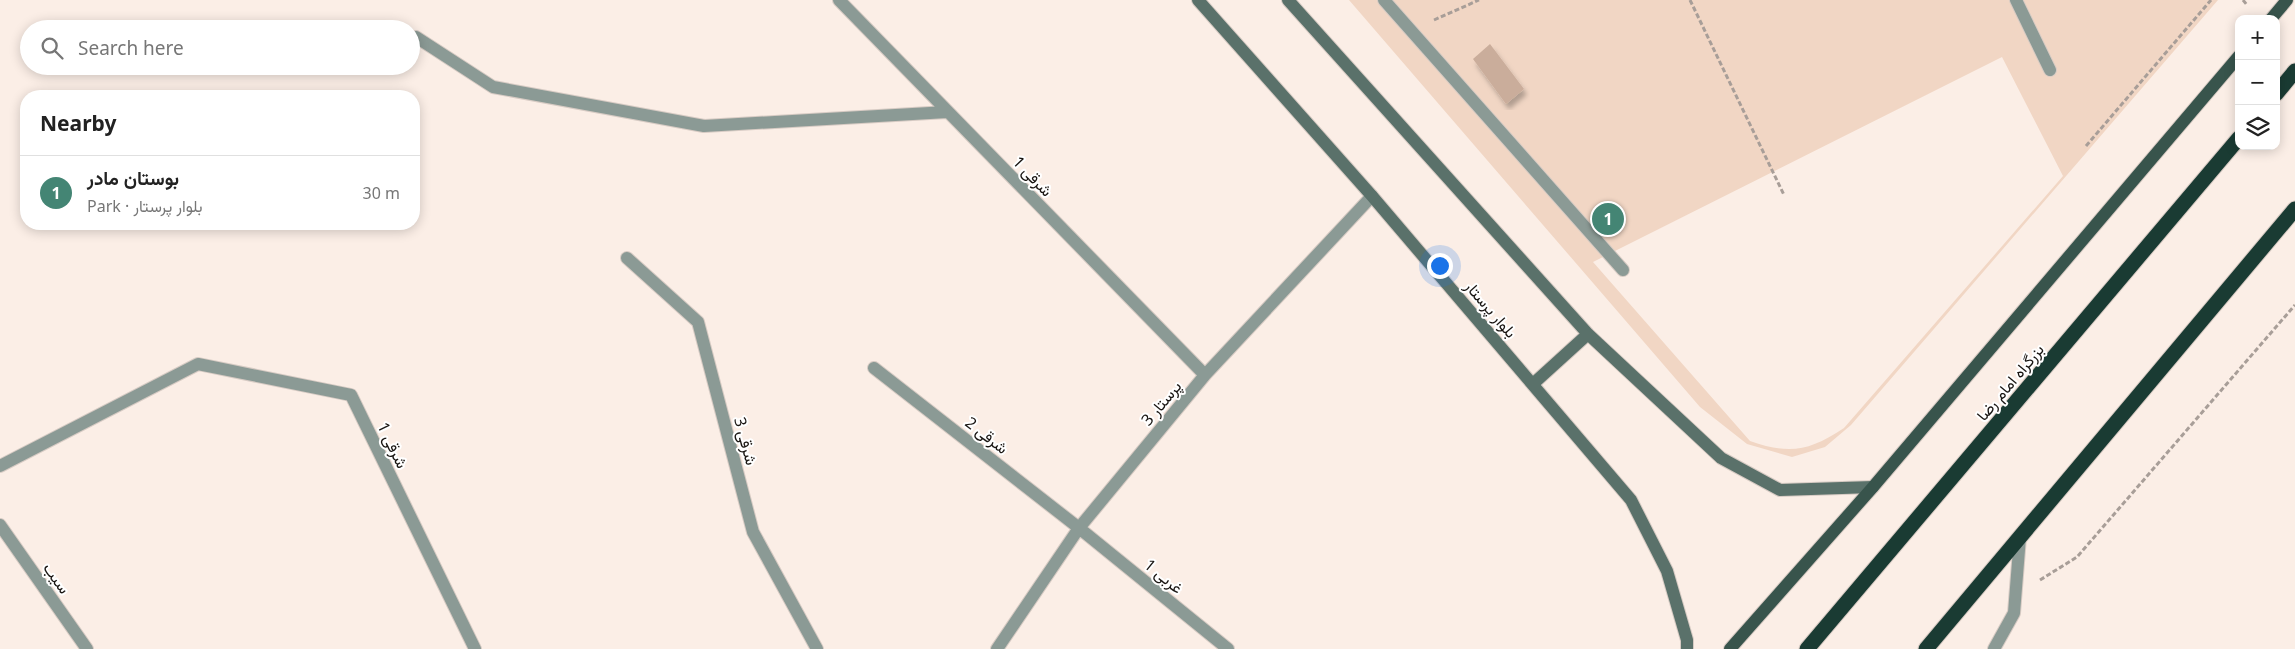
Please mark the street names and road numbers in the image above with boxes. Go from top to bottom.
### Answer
street label: شرقی 1 [1008,151,1058,201]
street label: بلوار پرستار [1459,275,1522,343]
street label: بزرگراه امام رضا [1971,339,2049,425]
street label: پرستار 3 [1136,376,1187,431]
street label: شرقی 2 [961,411,1013,459]
street label: شرقی 3 [729,415,763,467]
street label: شرقی 1 [372,418,414,472]
street label: غربی 1 [1140,554,1188,598]
street label: سیب [38,558,76,598]

